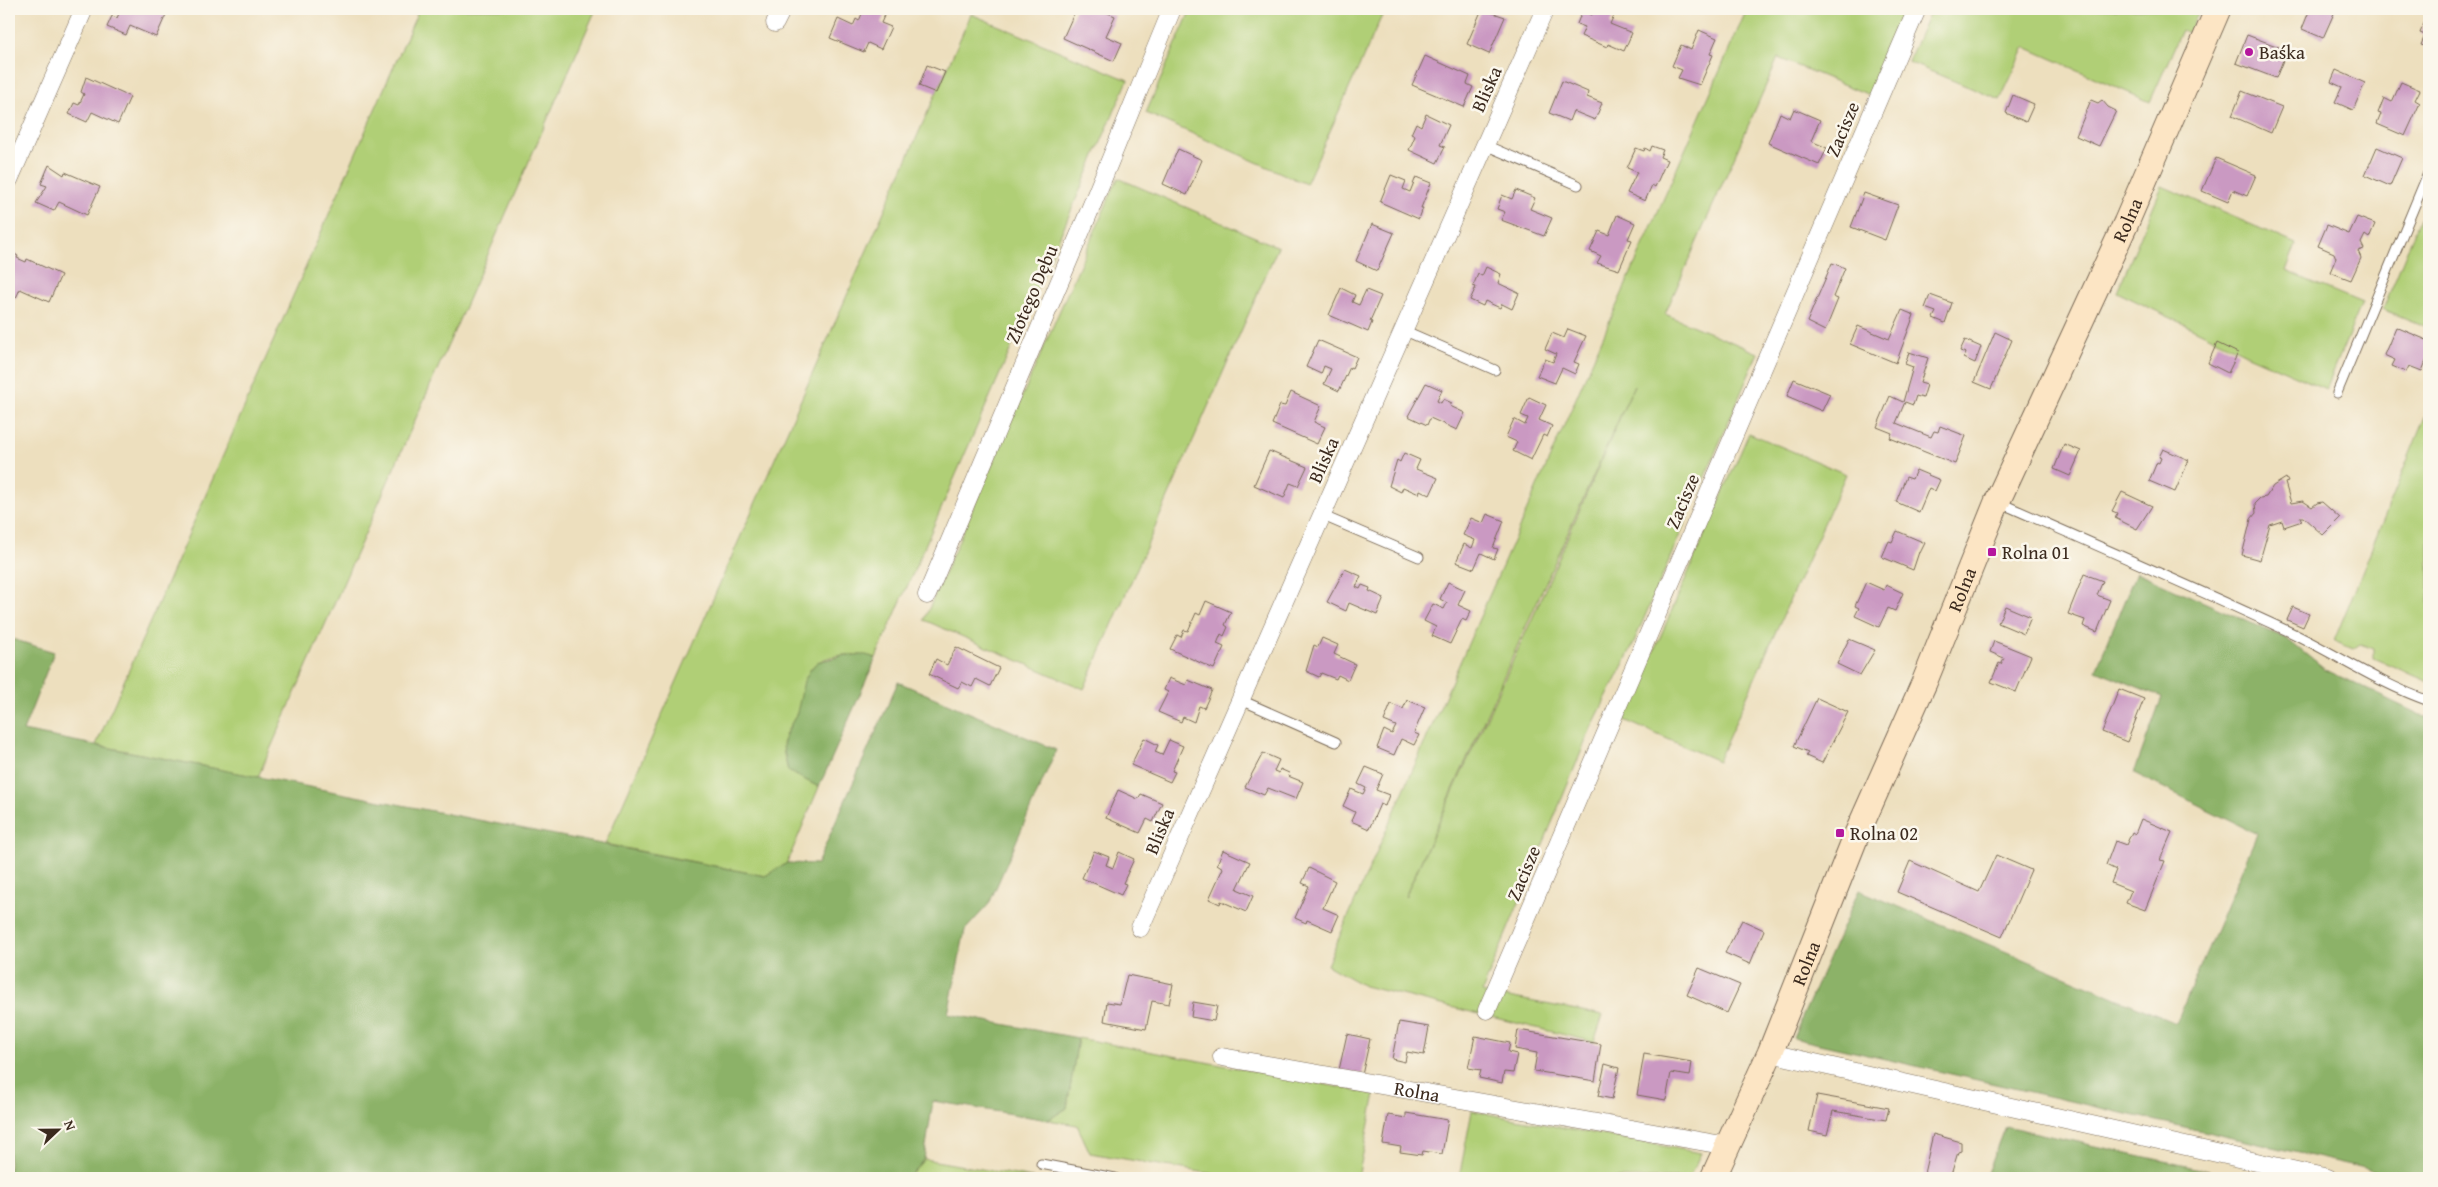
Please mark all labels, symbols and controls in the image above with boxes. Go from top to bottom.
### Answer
place label: Baśka [2259,38,2305,66]
marker: Baśka [2243,46,2255,58]
street label: Bliska [1464,62,1508,116]
street label: Zacisze [1818,97,1866,161]
street label: Rolna [2105,194,2149,247]
street label: Złotego Dębu [998,240,1065,348]
street label: Bliska [1301,433,1345,487]
street label: Zacisze [1658,469,1706,533]
place label: Rolna 01 [2002,538,2070,566]
marker: Rolna 01 [1986,546,1998,558]
street label: Rolna [1940,563,1983,616]
street label: Bliska [1137,804,1181,858]
place label: Rolna 02 [1850,819,1918,847]
marker: Rolna 02 [1834,827,1846,839]
street label: Zacisze [1499,841,1547,905]
street label: Rolna [1784,937,1827,990]
street label: Rolna [1392,1074,1442,1109]
north arrow [32,1104,82,1154]
text: N [59,1117,81,1134]

